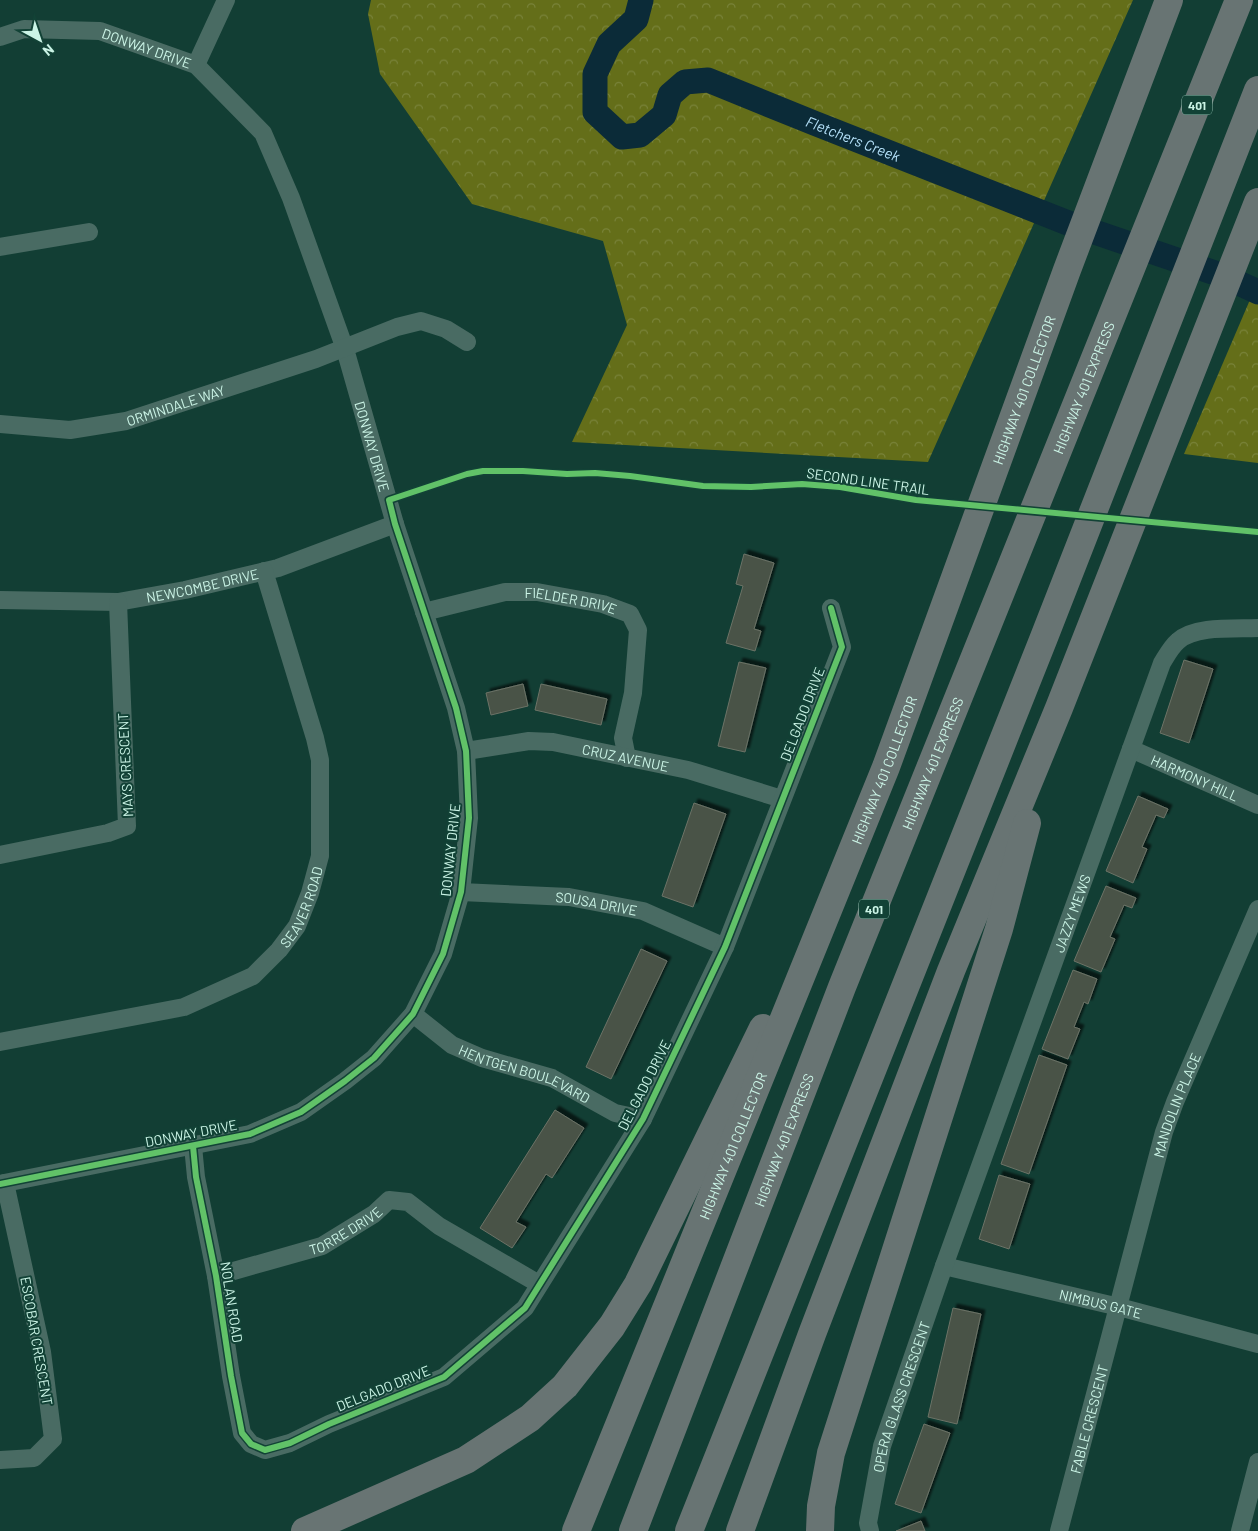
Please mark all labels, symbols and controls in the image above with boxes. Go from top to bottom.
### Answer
north arrow [15,15,65,65]
street label: DONWAY DRIVE [100,24,194,71]
text: N [40,41,58,60]
road number: 401 [1182,96,1212,114]
water label: Fletchers Creek [804,112,903,165]
street label: HIGHWAY 401 COLLECTOR [988,313,1058,467]
street label: HIGHWAY 401 EXPRESS [1049,319,1117,456]
street label: ORMINDALE WAY [124,381,227,429]
street label: DONWAY DRIVE [352,399,394,494]
street label: SECOND LINE TRAIL [806,464,931,498]
street label: NEWCOMBE DRIVE [145,564,260,605]
street label: FIELDER DRIVE [525,583,620,617]
street label: DELGADO DRIVE [776,664,828,764]
street label: HIGHWAY 401 COLLECTOR [847,693,920,846]
street label: HIGHWAY 401 EXPRESS [898,695,966,832]
street label: MAYS CRESCENT [114,712,136,818]
street label: CRUZ AVENUE [581,740,670,774]
street label: HARMONY HILL [1149,750,1242,804]
street label: DONWAY DRIVE [437,803,463,897]
street label: SEAVER ROAD [276,864,325,950]
street label: JAZZY MEWS [1050,872,1093,955]
street label: SOUSA DRIVE [555,888,639,918]
road number: 401 [859,900,889,919]
street label: DELGADO DRIVE [614,1037,674,1133]
street label: HENTGEN BOULEVARD [456,1041,593,1106]
street label: MANDOLIN PLACE [1149,1050,1204,1159]
street label: HIGHWAY 401 COLLECTOR [695,1069,770,1222]
street label: HIGHWAY 401 EXPRESS [750,1071,817,1209]
street label: DONWAY DRIVE [144,1116,238,1150]
street label: TORRE DRIVE [307,1203,385,1258]
street label: NOLAN ROAD [217,1260,247,1344]
street label: ESCOBAR CRESCENT [17,1275,57,1407]
street label: NIMBUS GATE [1058,1285,1144,1321]
street label: OPERA GLASS CRESCENT [869,1319,933,1474]
street label: DELGADO DRIVE [334,1361,432,1415]
street label: FABLE CRESCENT [1066,1362,1111,1475]

